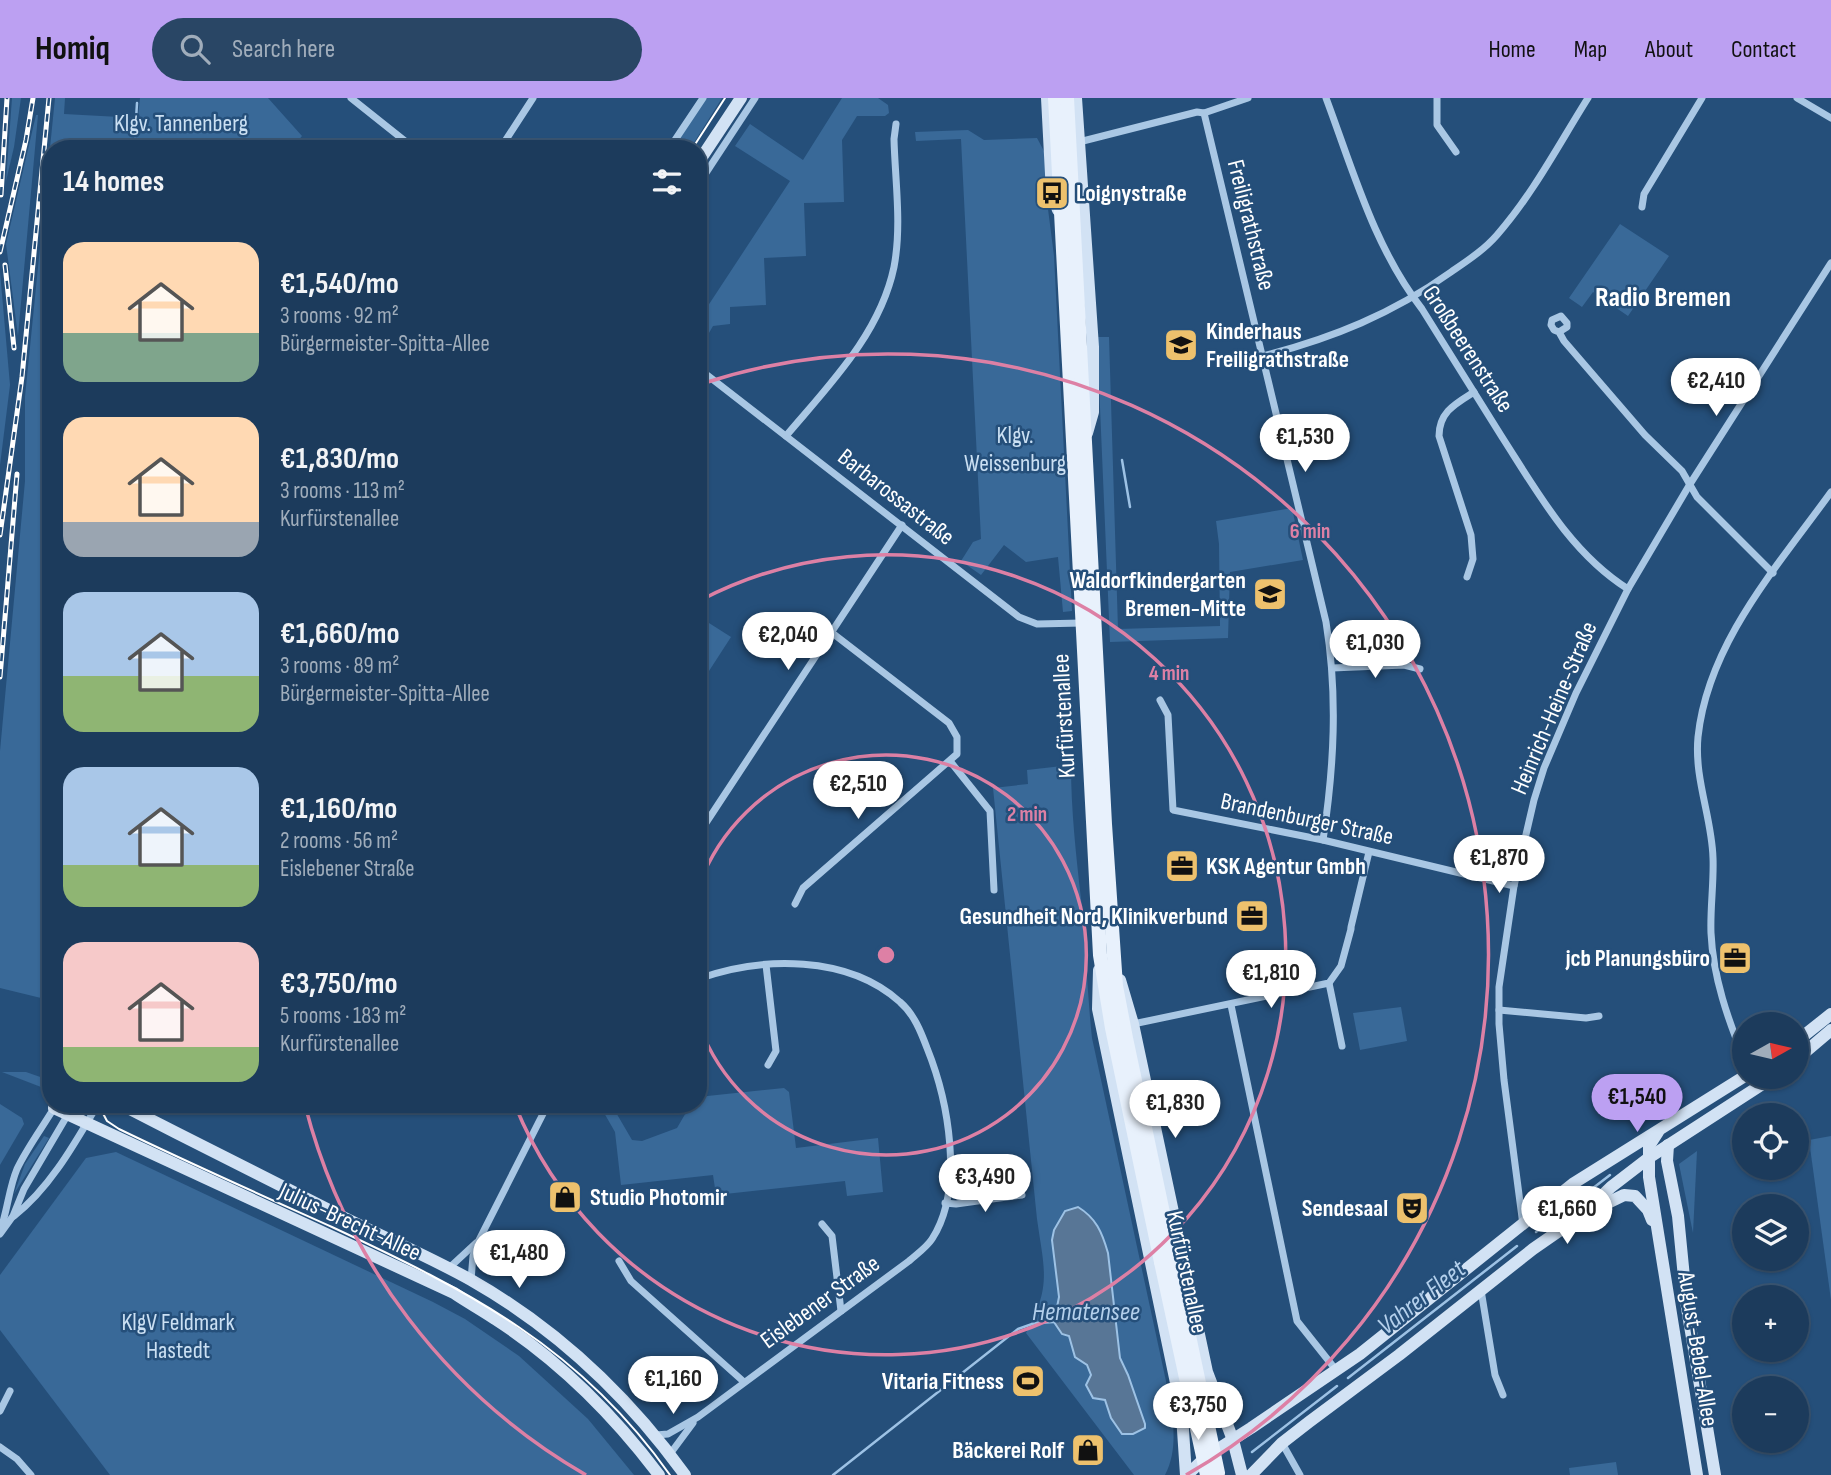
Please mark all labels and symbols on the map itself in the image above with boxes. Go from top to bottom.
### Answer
park label: Klgv. Tannenberg [114,109,248,138]
street label: Freiligrathstraße [1221,157,1281,293]
bus stop icon: Loignystraße [1033,174,1071,212]
place label: Loignystraße [1076,179,1187,208]
street label: Großbeerenstraße [1416,280,1520,418]
district label: Radio Bremen [1595,281,1731,314]
place label: Kinderhaus Freiligrathstraße [1206,317,1349,374]
school or university icon: Kinderhaus Freiligrathstraße [1162,326,1200,364]
pin: €2,410 [1659,358,1773,418]
pin: €1,530 [1248,414,1362,474]
park label: Klgv. Weissenburg [964,421,1066,478]
street label: Barbarossastraße [832,442,960,552]
text: 6 min [1290,519,1330,544]
place label: Waldorfkindergarten Bremen-Mitte [1069,566,1246,623]
school or university icon: Waldorfkindergarten Bremen-Mitte [1251,575,1289,613]
pin: €2,040 [731,612,845,672]
street label: Heinrich-Heine-Straße [1505,617,1603,799]
pin: €1,030 [1318,620,1432,680]
street label: Kurfürstenallee [1046,653,1082,779]
text: 4 min [1149,661,1189,686]
pin: €2,510 [801,762,915,821]
street label: Brandenburger Straße [1218,787,1396,851]
text: 2 min [1007,802,1047,827]
pin: €1,870 [1442,836,1556,895]
office icon: KSK Agentur Gmbh [1163,847,1201,885]
place label: KSK Agentur Gmbh [1206,852,1366,881]
office icon: Gesundheit Nord, Klinikverbund [1233,897,1271,935]
place label: Gesundheit Nord, Klinikverbund [959,902,1228,931]
office icon: jcb Planungsbüro [1716,939,1754,977]
centre of rings [874,943,898,967]
place label: jcb Planungsbüro [1565,944,1710,973]
pin: €1,810 [1214,950,1328,1010]
north arrow [1732,1012,1810,1088]
pin: €1,540 [1580,1074,1694,1134]
pin: €1,830 [1118,1080,1232,1140]
pin: €3,490 [928,1154,1042,1214]
street label: Julius-Brecht-Allee [274,1176,426,1268]
shop icon: Studio Photomir [546,1178,584,1216]
place label: Studio Photomir [590,1183,728,1212]
pin: €1,660 [1510,1186,1624,1246]
theatre icon: Sendesaal [1393,1189,1431,1227]
place label: Sendesaal [1302,1194,1388,1223]
street label: Kurfürstenallee [1160,1208,1214,1336]
pin: €1,480 [462,1230,576,1290]
street label: Eislebener Straße [755,1249,885,1355]
water label: Vahrer Fleet [1372,1253,1473,1342]
street label: August-Bebel-Allee [1671,1269,1725,1428]
water label: Hematensee [1032,1297,1140,1328]
park label: KlgV Feldmark Hastedt [121,1308,235,1365]
pin: €1,160 [616,1356,730,1416]
sports icon: Vitaria Fitness [1009,1362,1047,1400]
place label: Vitaria Fitness [882,1367,1004,1396]
pin: €3,750 [1141,1382,1255,1442]
shop icon: Bäckerei Rolf [1069,1431,1107,1469]
place label: Bäckerei Rolf [952,1436,1065,1465]

